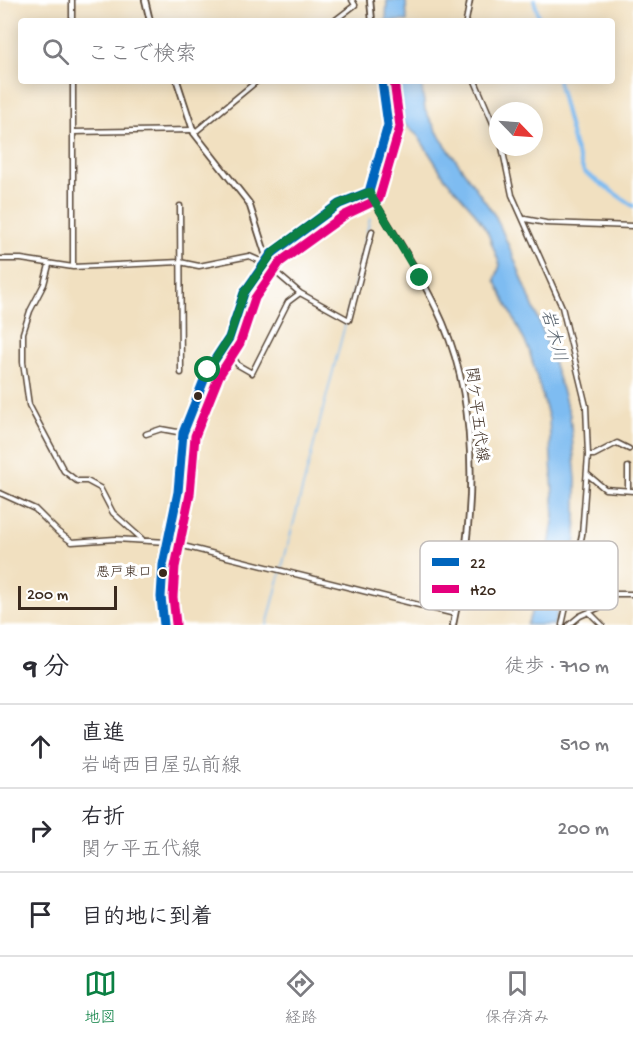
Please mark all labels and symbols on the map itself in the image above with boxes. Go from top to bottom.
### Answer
north arrow [489,102,543,156]
route end [406,264,432,290]
water label: 岩木川 [535,307,570,365]
route start [194,356,220,382]
street label: 関ケ平五代線 [460,366,492,464]
unlabelled marker [192,390,204,402]
legend [420,541,618,610]
text: 22 [470,556,486,575]
place label: 悪戸東口 [96,565,152,582]
marker: 悪戸東口 [157,567,169,579]
scale bar [18,583,117,610]
text: H20 [470,583,496,602]

